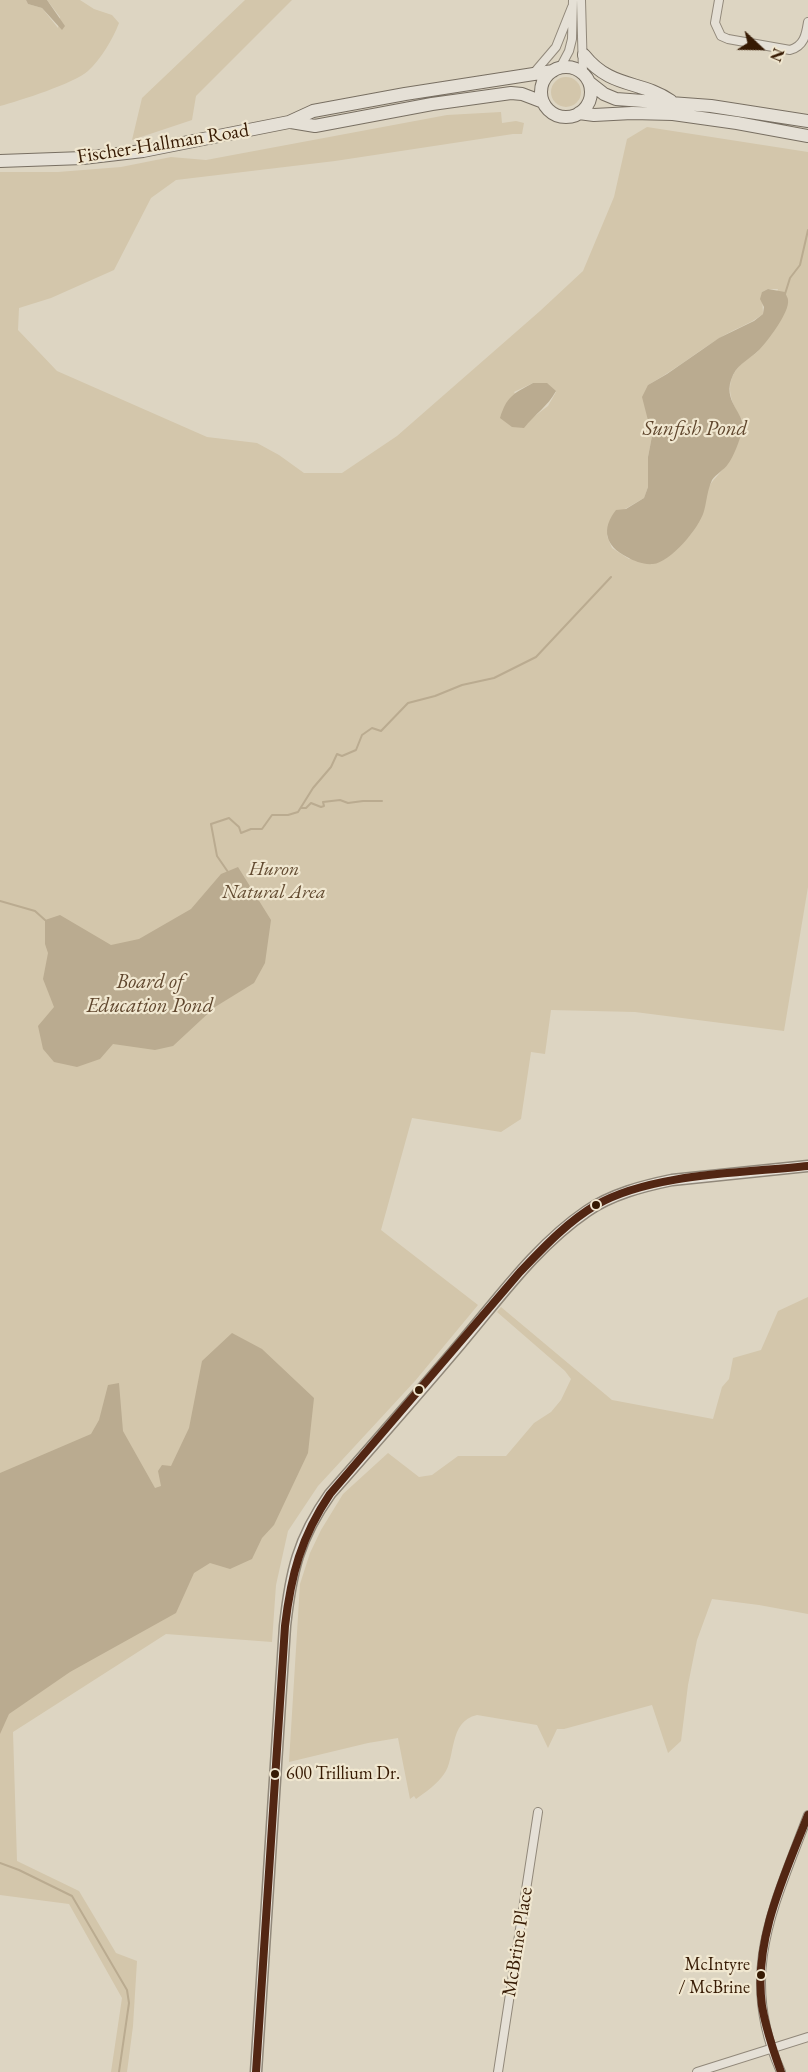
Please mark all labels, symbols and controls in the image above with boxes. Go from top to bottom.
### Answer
north arrow [730,18,790,78]
text: N [765,45,789,65]
street label: Fischer-Hallman Road [75,119,251,169]
water label: Sunfish Pond [643,416,747,442]
park label: Huron Natural Area [222,858,326,905]
water label: Board of Education Pond [87,969,213,1019]
unlabelled marker [590,1199,602,1211]
unlabelled marker [413,1384,425,1396]
place label: 600 Trillium Dr. [286,1763,400,1785]
marker: 600 Trillium Dr. [269,1768,281,1780]
street label: McBrine Place [497,1885,539,1999]
place label: McIntyre / McBrine [679,1954,750,1996]
marker: McIntyre / McBrine [755,1969,767,1981]

